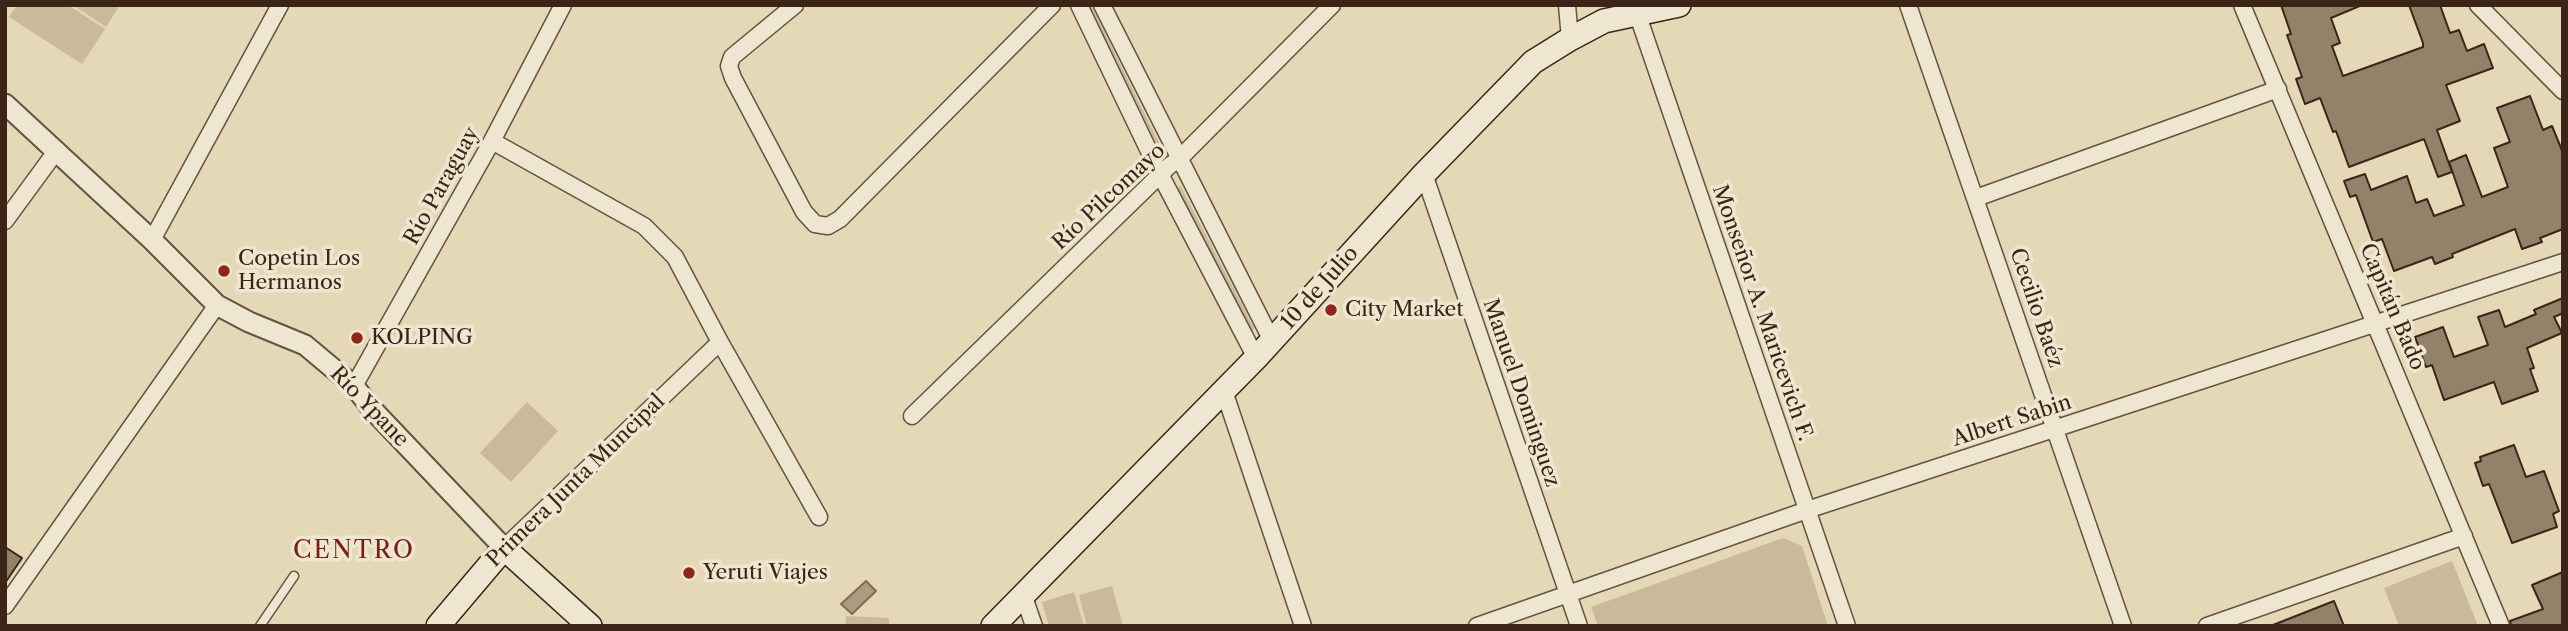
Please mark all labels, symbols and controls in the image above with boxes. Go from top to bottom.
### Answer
street label: Río Paraguay [399,123,485,249]
street label: Río Pilcomayo [1047,138,1171,256]
street label: Monseñor A. Maricevich F. [1706,182,1818,444]
street label: Capitán Bado [2354,240,2430,374]
street label: 10 de Julio [1276,241,1364,335]
street label: Cecilio Baéz [2004,245,2068,371]
place label: Copetin Los Hermanos [238,246,360,296]
marker: Copetin Los Hermanos [216,263,232,279]
street label: Manuel Dominguez [1477,296,1565,490]
place label: City Market [1345,297,1464,323]
marker: City Market [1323,302,1339,318]
place label: KOLPING [371,325,473,351]
marker: KOLPING [349,330,365,346]
street label: Río Ypane [324,361,414,453]
street label: Primera Junta Muncipal [482,389,670,573]
street label: Albert Sabin [1949,390,2075,452]
district label: CENTRO [294,537,414,565]
place label: Yeruti Viajes [703,560,828,586]
marker: Yeruti Viajes [681,565,697,581]

